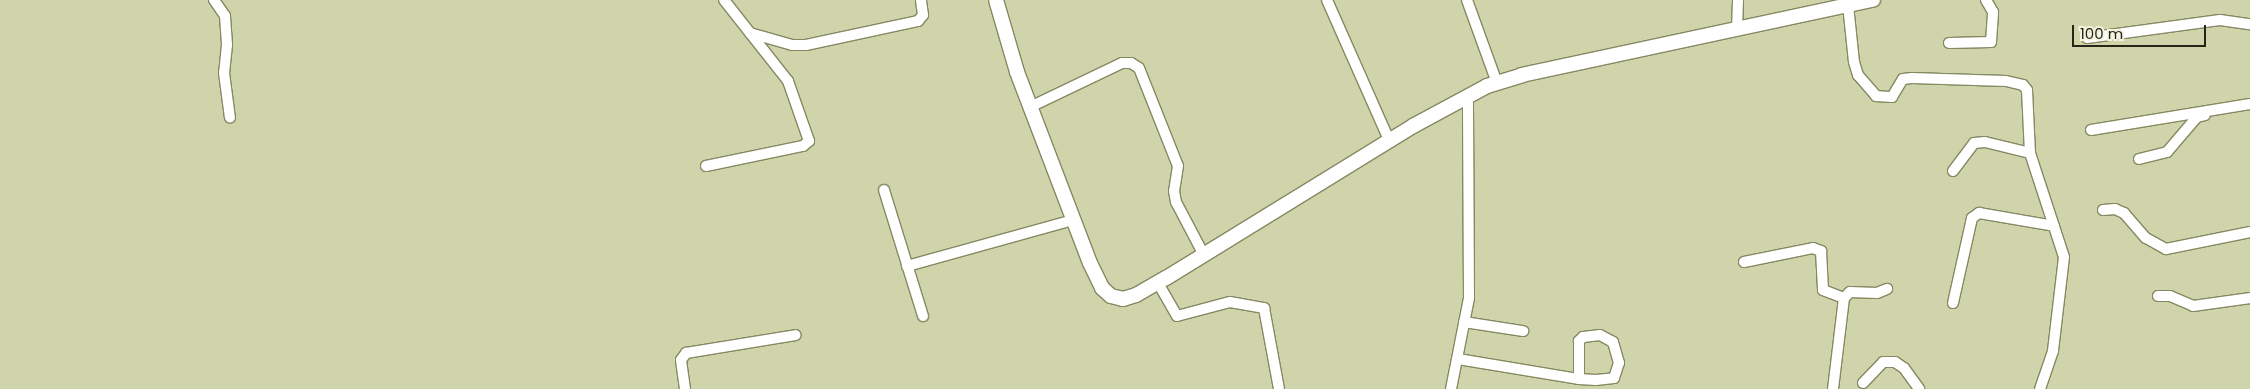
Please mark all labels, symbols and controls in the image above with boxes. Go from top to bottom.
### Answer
scale bar [2075,15,2209,47]
text: 100 m [2080,23,2123,44]

